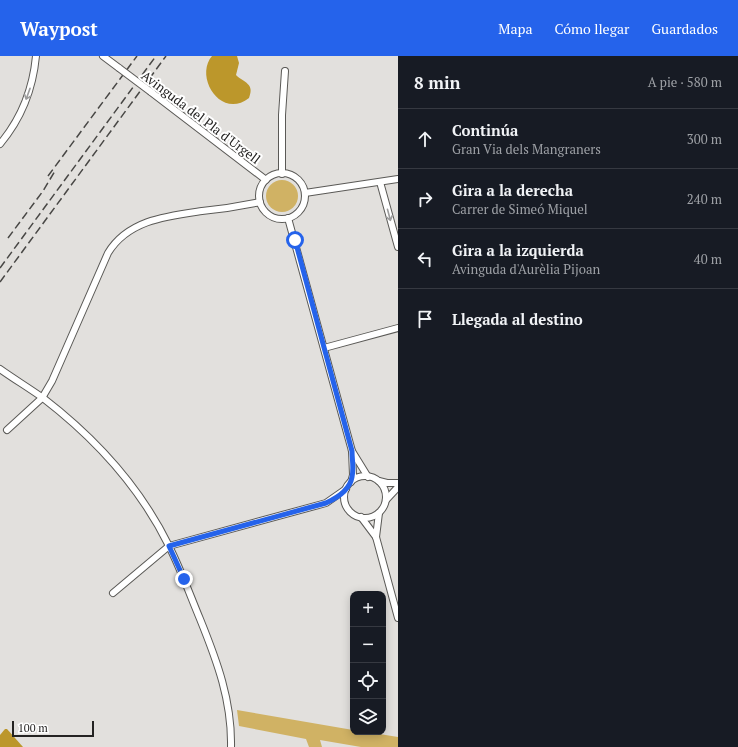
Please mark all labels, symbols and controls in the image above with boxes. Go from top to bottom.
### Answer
text: Waypost [20,16,98,41]
text: Mapa [498,19,533,38]
text: Cómo llegar [555,19,629,38]
text: Guardados [651,19,718,38]
street label: Avinguda del Pla d'Urgell [138,66,264,168]
text: 8 min [414,71,461,94]
text: A pie · 580 m [648,73,722,91]
one-way arrow [24,87,31,100]
text: Continúa [452,120,518,140]
icon: ahead [414,128,436,150]
text: 300 m [687,130,722,148]
text: Gran Via dels Mangraners [452,140,601,158]
text: Gira a la derecha [452,180,573,200]
icon: right [414,188,436,210]
text: 240 m [687,190,722,208]
text: Carrer de Simeó Miquel [452,200,588,218]
one-way arrow [386,208,393,221]
route start [286,231,304,249]
text: Gira a la izquierda [452,240,584,260]
icon: left [414,248,436,270]
text: 40 m [694,250,722,268]
text: Avinguda d'Aurèlia Pijoan [452,260,600,278]
icon: arrive [414,308,436,330]
text: Llegada al destino [452,309,583,329]
route end [175,570,193,588]
map controls [350,591,386,735]
button: + [350,591,386,627]
button: − [350,627,386,663]
button: locate [350,663,386,699]
button: layers [350,699,386,735]
scale bar [12,719,94,738]
text: 100 m [18,721,48,735]

